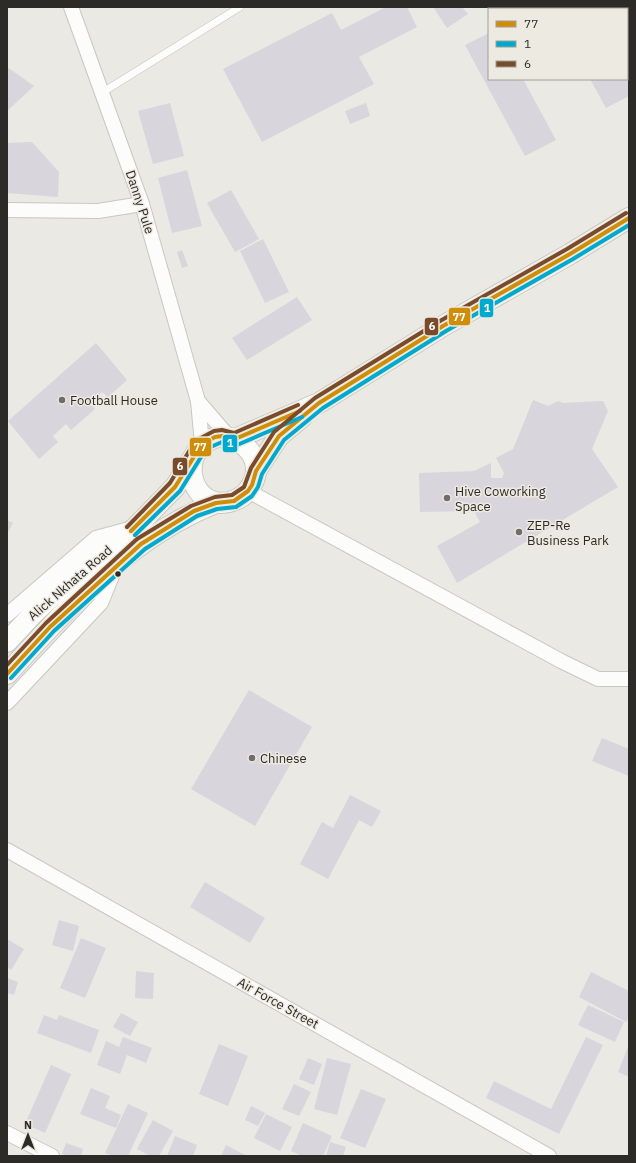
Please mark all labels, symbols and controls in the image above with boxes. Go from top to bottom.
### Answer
legend [488,8,628,80]
text: 77 [524,16,538,31]
text: 1 [524,36,531,51]
text: 6 [524,56,531,71]
street label: Danny Pule [122,168,158,236]
line badge: 1 [479,298,494,318]
text: 1 [484,301,491,315]
line badge: 77 [448,307,471,326]
text: 77 [452,310,466,324]
line badge: 6 [424,317,439,336]
text: 6 [429,319,436,333]
place label: Football House [70,392,158,409]
marker: Football House [57,395,67,405]
line badge: 1 [222,434,238,453]
text: 1 [227,436,234,450]
line badge: 77 [189,437,212,457]
text: 77 [193,440,207,454]
line badge: 6 [172,457,188,476]
text: 6 [177,459,184,473]
place label: Hive Coworking Space [455,483,546,515]
marker: Hive Coworking Space [442,493,452,503]
place label: ZEP-Re Business Park [527,517,609,549]
marker: ZEP-Re Business Park [514,527,524,537]
street label: Alick Nkhata Road [24,542,116,624]
unlabelled marker [113,569,123,579]
place label: Chinese [260,750,307,767]
marker: Chinese [247,753,257,763]
street label: Air Force Street [234,974,322,1032]
north arrow [8,1115,48,1155]
text: N [24,1118,32,1132]

